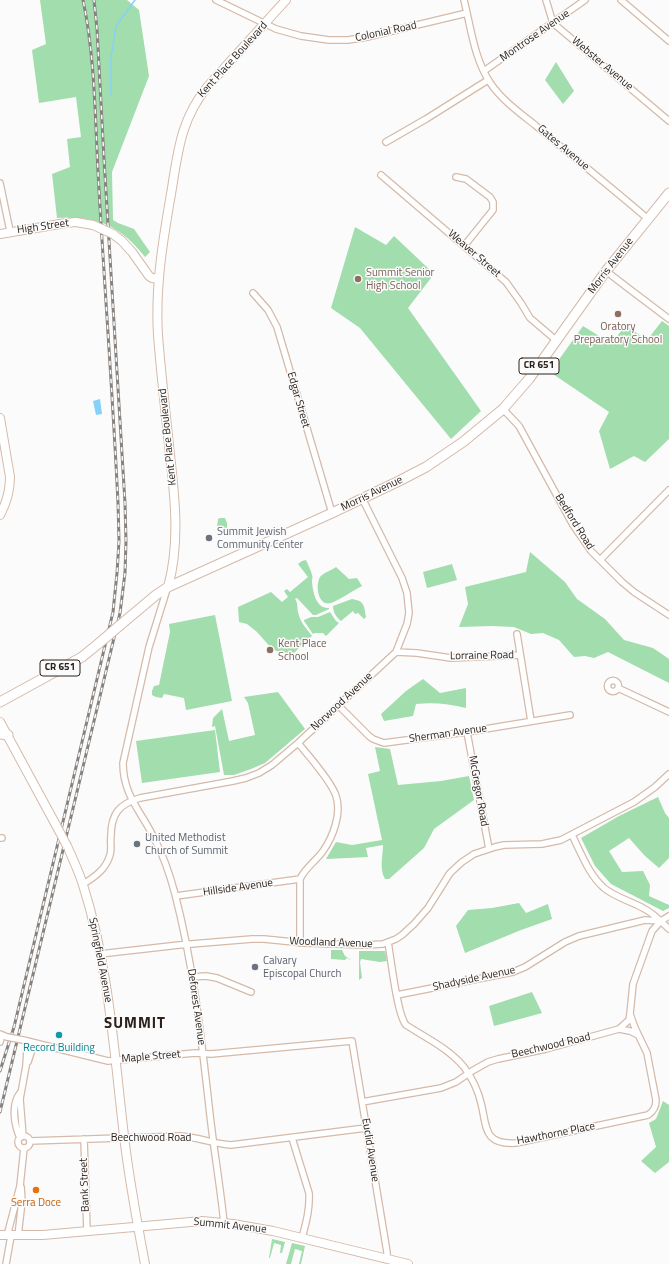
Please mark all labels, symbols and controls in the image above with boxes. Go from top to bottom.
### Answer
street label: Montrose Avenue [498,7,572,65]
street label: Kent Place Boulevard [195,19,271,101]
street label: Colonial Road [354,19,418,45]
street label: Webster Avenue [569,35,635,93]
street label: Gates Avenue [534,122,592,174]
street label: High Street [16,217,70,237]
street label: Weaver Street [445,227,503,281]
street label: Morris Avenue [586,235,636,297]
place label: Summit Senior High School [366,266,434,292]
marker: Summit Senior High School [353,274,363,284]
marker: Oratory Preparatory School [613,309,623,319]
place label: Oratory Preparatory School [574,320,662,346]
road number: CR 651 [519,358,559,374]
street label: Edgar Street [284,371,312,429]
street label: Kent Place Boulevard [156,388,180,486]
street label: Morris Avenue [339,473,405,515]
street label: Bedford Road [552,492,596,552]
place label: Summit Jewish Community Center [217,525,303,551]
marker: Summit Jewish Community Center [204,533,214,543]
place label: Kent Place School [278,637,327,663]
marker: Kent Place School [265,645,275,655]
street label: Lorraine Road [450,649,514,663]
road number: CR 651 [40,660,80,676]
street label: Norwood Avenue [308,670,376,734]
street label: Sherman Avenue [408,722,488,746]
street label: McGregor Road [465,755,491,827]
place label: United Methodist Church of Summit [145,831,228,857]
marker: United Methodist Church of Summit [132,839,142,849]
street label: Hillside Avenue [202,877,274,899]
street label: Springfield Avenue [85,916,115,1004]
street label: Woodland Avenue [289,935,373,951]
place label: Calvary Episcopal Church [263,954,341,980]
marker: Calvary Episcopal Church [250,962,260,972]
street label: Shadyside Avenue [431,964,517,994]
street label: Deforest Avenue [184,968,208,1046]
district label: SUMMIT [104,1015,166,1033]
marker: Record Building [54,1030,64,1040]
street label: Beechwood Road [510,1031,592,1061]
place label: Record Building [23,1041,95,1055]
street label: Maple Street [121,1048,181,1066]
street label: Euclid Avenue [358,1117,382,1183]
street label: Hawthorne Place [516,1120,596,1148]
street label: Beechwood Road [111,1131,191,1145]
street label: Bank Street [77,1158,93,1212]
marker: Serra Doce [31,1185,41,1195]
place label: Serra Doce [11,1196,61,1210]
street label: Summit Avenue [193,1216,267,1236]

